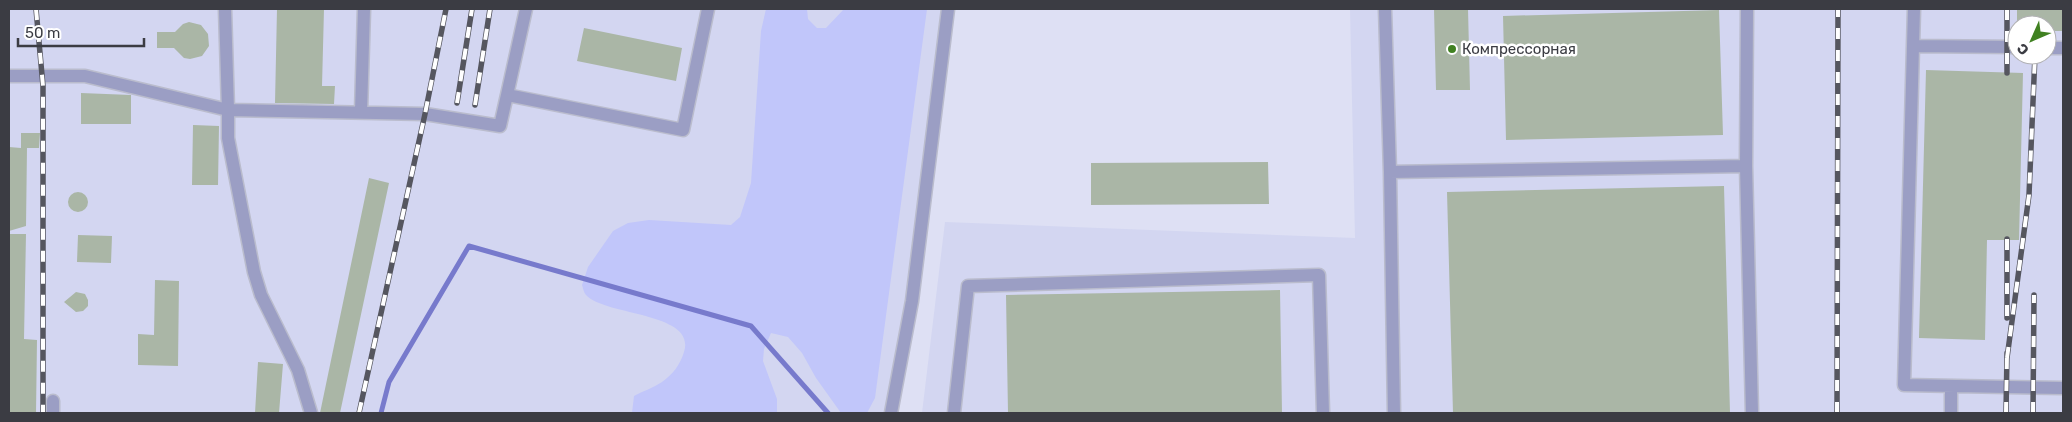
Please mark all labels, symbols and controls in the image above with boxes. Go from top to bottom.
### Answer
scale bar [18,15,144,47]
north arrow [2007,15,2057,65]
text: 50 m [25,24,60,42]
text: С [2014,39,2033,58]
place label: Компрессорная [1462,40,1576,58]
marker: Компрессорная [1446,43,1458,55]

